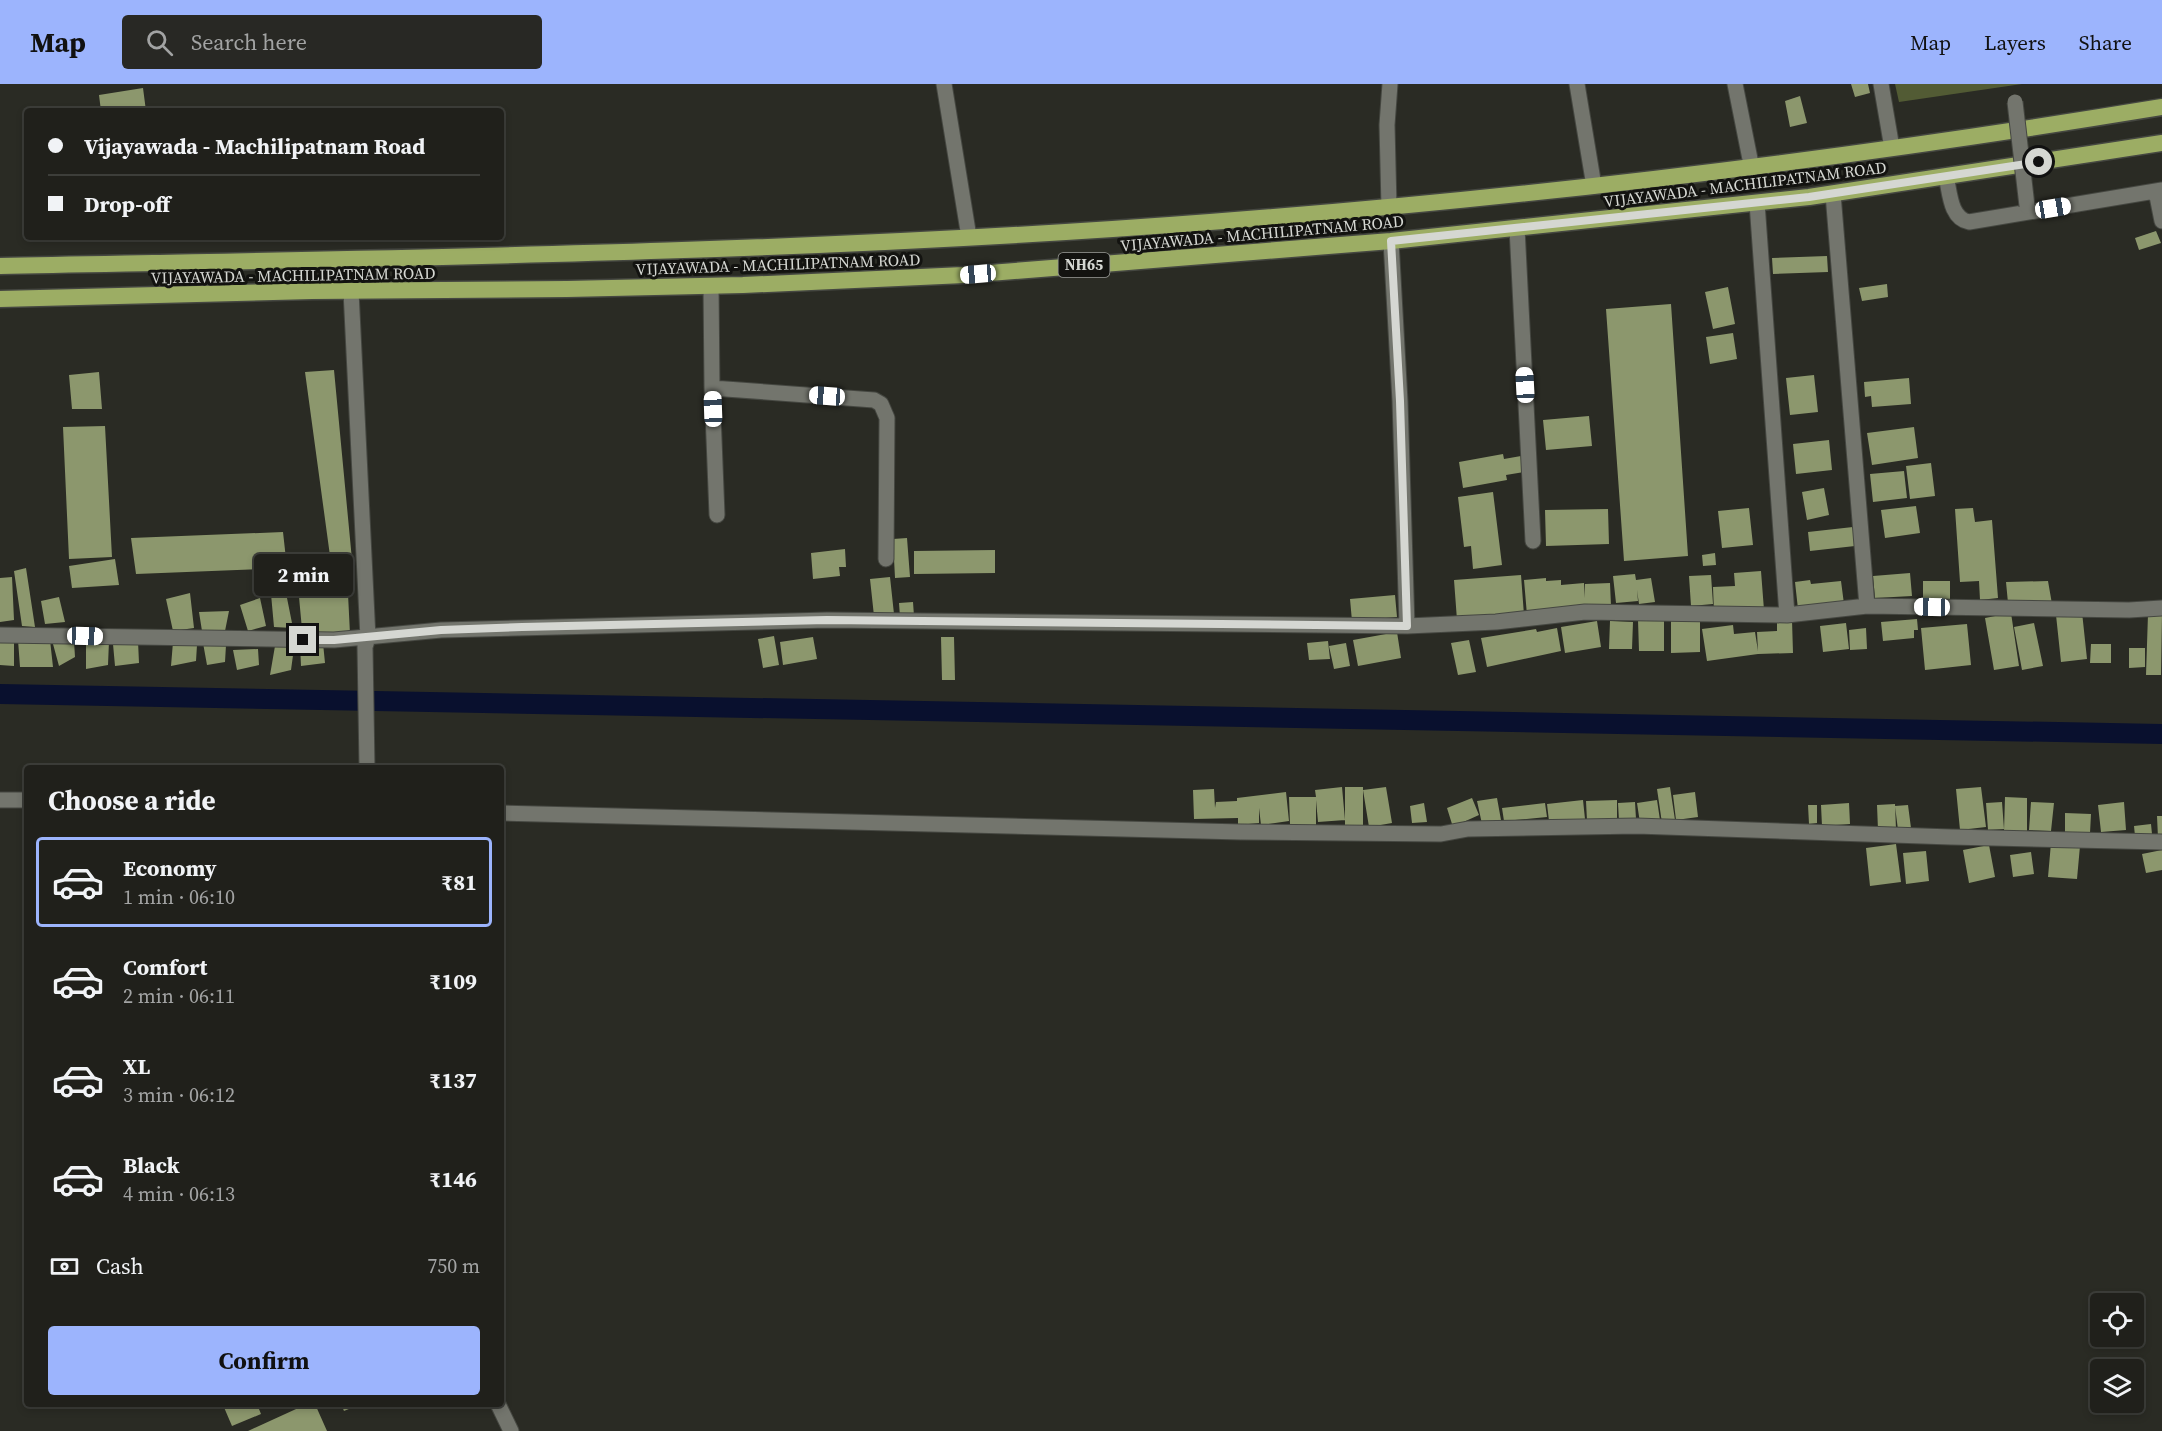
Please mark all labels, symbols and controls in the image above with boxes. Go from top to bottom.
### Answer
search box [122,15,542,69]
text: Map [30,23,86,61]
icon: search [143,26,176,59]
text: Search here [191,27,307,57]
text: Map [1910,28,1951,57]
text: Layers [1984,28,2046,57]
text: Share [2079,28,2132,57]
text: Vijayawada - Machilipatnam Road [84,131,425,161]
route start [2025,148,2052,175]
street label: VIJAYAWADA - MACHILIPATNAM ROAD [1602,156,1888,212]
text: Drop-off [84,189,170,219]
car [2034,196,2072,220]
street label: VIJAYAWADA - MACHILIPATNAM ROAD [1119,210,1405,256]
street label: VIJAYAWADA - MACHILIPATNAM ROAD [635,248,921,280]
road number: NH65 [1058,253,1110,277]
street label: VIJAYAWADA - MACHILIPATNAM ROAD [150,262,436,288]
car [959,263,997,285]
car [1515,367,1535,403]
car [808,386,846,406]
car [703,391,723,427]
callout: 2 min [254,553,352,595]
text: 2 min [278,561,329,589]
car [1914,598,1950,616]
car [67,626,103,646]
route end [289,626,316,653]
text: Choose a ride [48,782,216,819]
text: Economy [123,853,217,883]
icon: car [51,855,105,909]
text: ₹81 [441,867,477,897]
text: 1 min · 06:10 [123,883,235,911]
text: Comfort [123,952,207,982]
icon: car [51,954,105,1008]
text: ₹109 [429,966,477,996]
text: 2 min · 06:11 [123,982,235,1010]
text: XL [123,1051,150,1081]
icon: car [51,1053,105,1107]
text: ₹137 [429,1065,477,1095]
text: 3 min · 06:12 [123,1081,235,1109]
text: Black [123,1150,180,1180]
icon: car [51,1152,105,1206]
text: ₹146 [429,1164,477,1194]
text: 4 min · 06:13 [123,1180,235,1208]
icon: cash [48,1250,81,1283]
text: Cash [96,1251,144,1281]
text: 750 m [427,1252,480,1280]
map controls [2090,1293,2144,1413]
button: locate [2090,1293,2144,1347]
button: Confirm [48,1326,480,1395]
button: layers [2090,1359,2144,1413]

